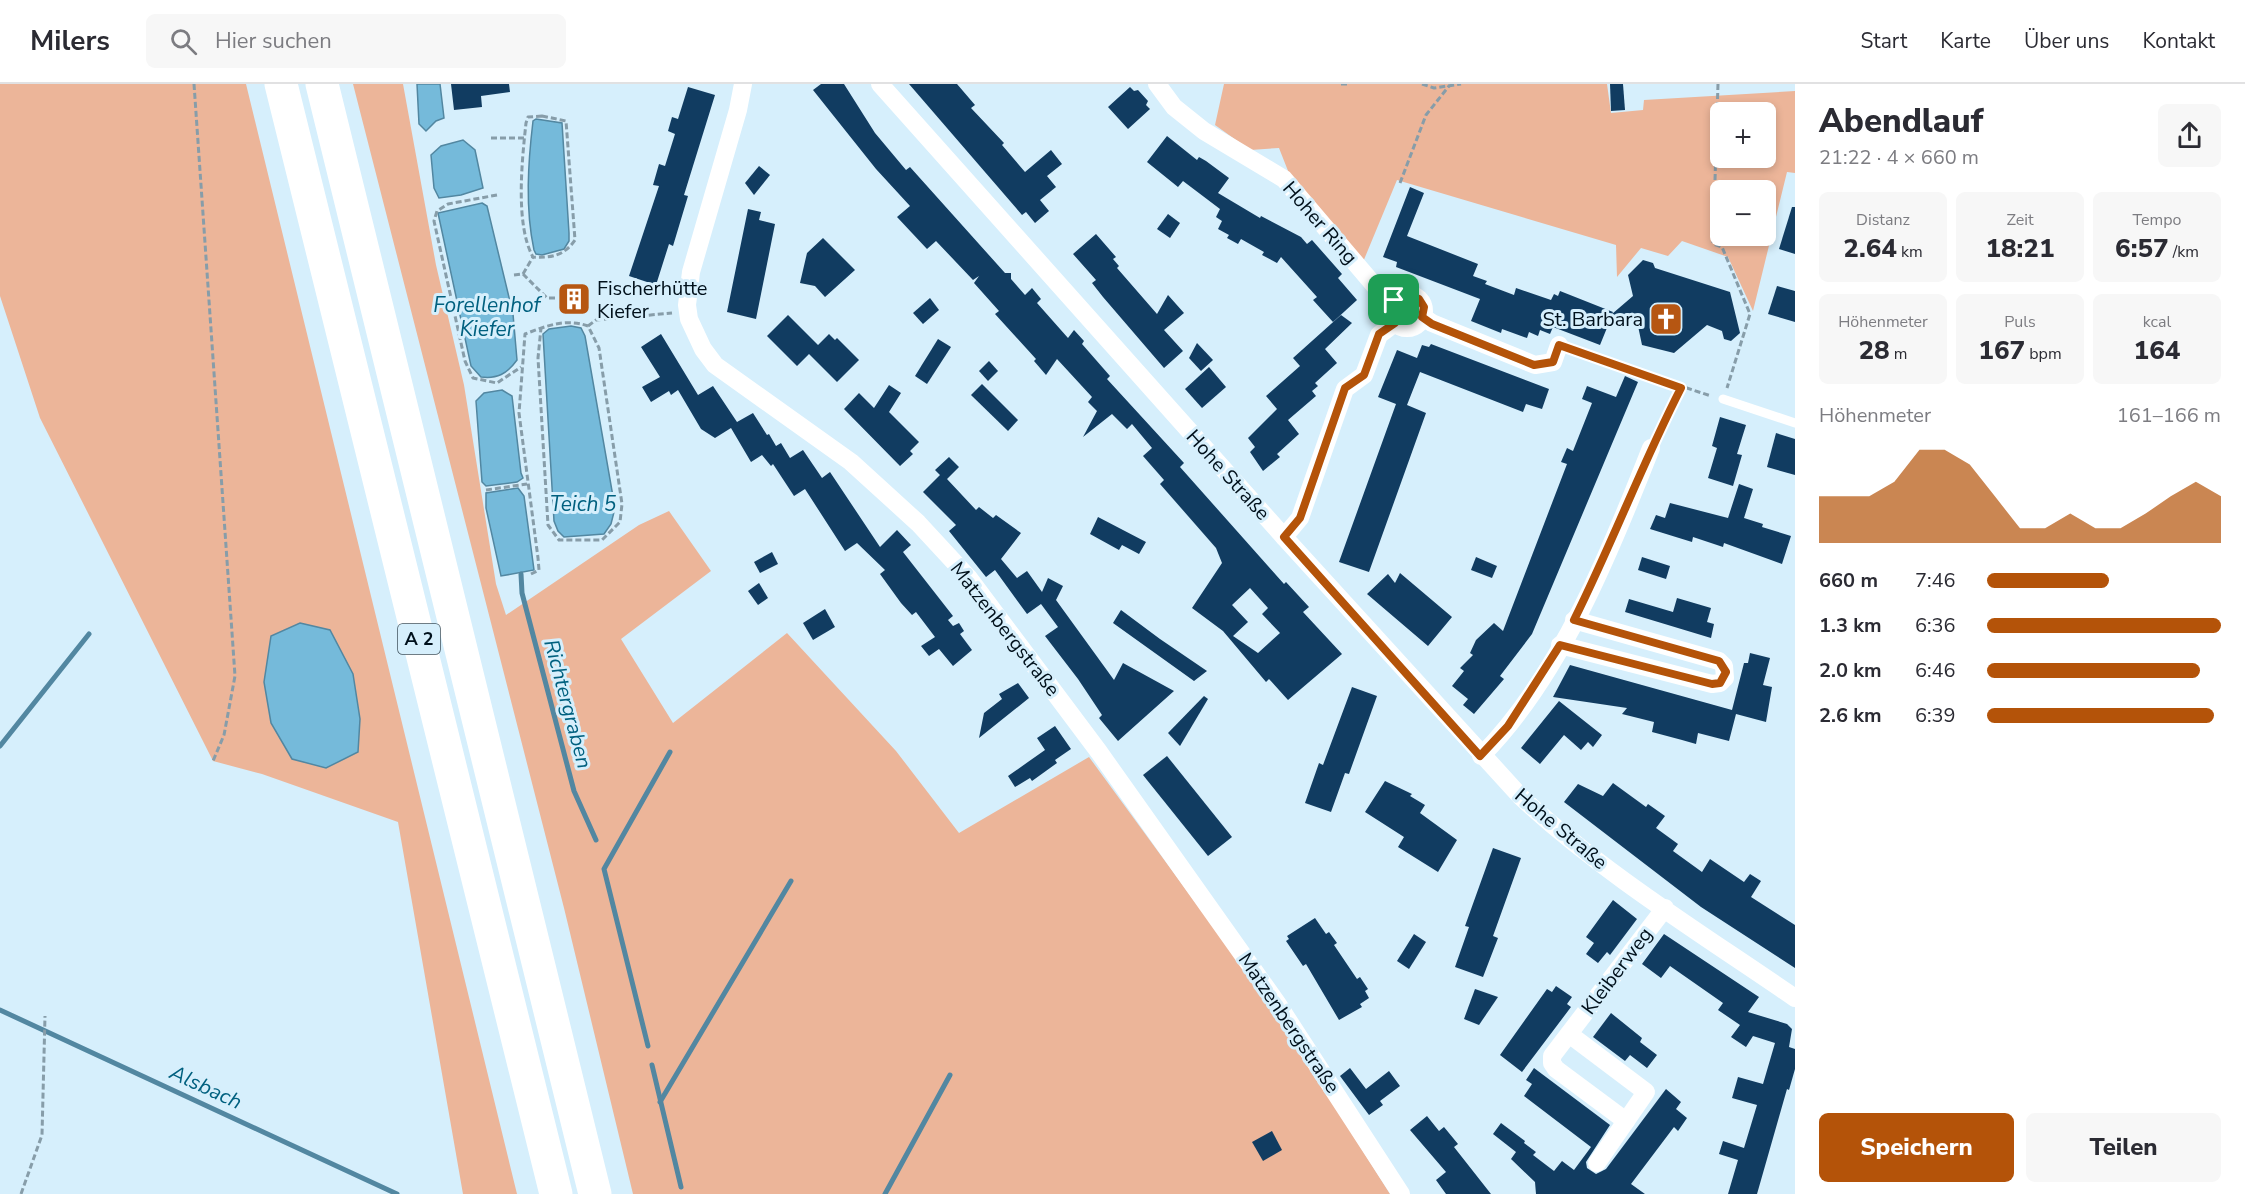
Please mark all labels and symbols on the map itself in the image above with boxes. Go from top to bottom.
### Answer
street label: Hoher Ring [1276,176,1364,270]
pin [1368,274,1419,325]
place label: Fischerhütte Kiefer [597,275,708,325]
building icon: Fischerhütte Kiefer [556,281,592,317]
water label: Forellenhof Kiefer [433,291,543,343]
church icon: St. Barbara [1648,301,1684,337]
place label: St. Barbara [1543,306,1643,333]
street label: Hohe Straße [1180,424,1276,526]
water label: Teich 5 [550,490,617,518]
street label: Matzenbergstraße [944,556,1066,702]
road number: A 2 [398,624,440,654]
water label: Richtergraben [537,636,599,772]
street label: Hohe Straße [1509,782,1613,876]
street label: Kleiberweg [1575,922,1659,1020]
street label: Matzenbergstraße [1232,947,1346,1099]
water label: Alsbach [164,1058,247,1116]

